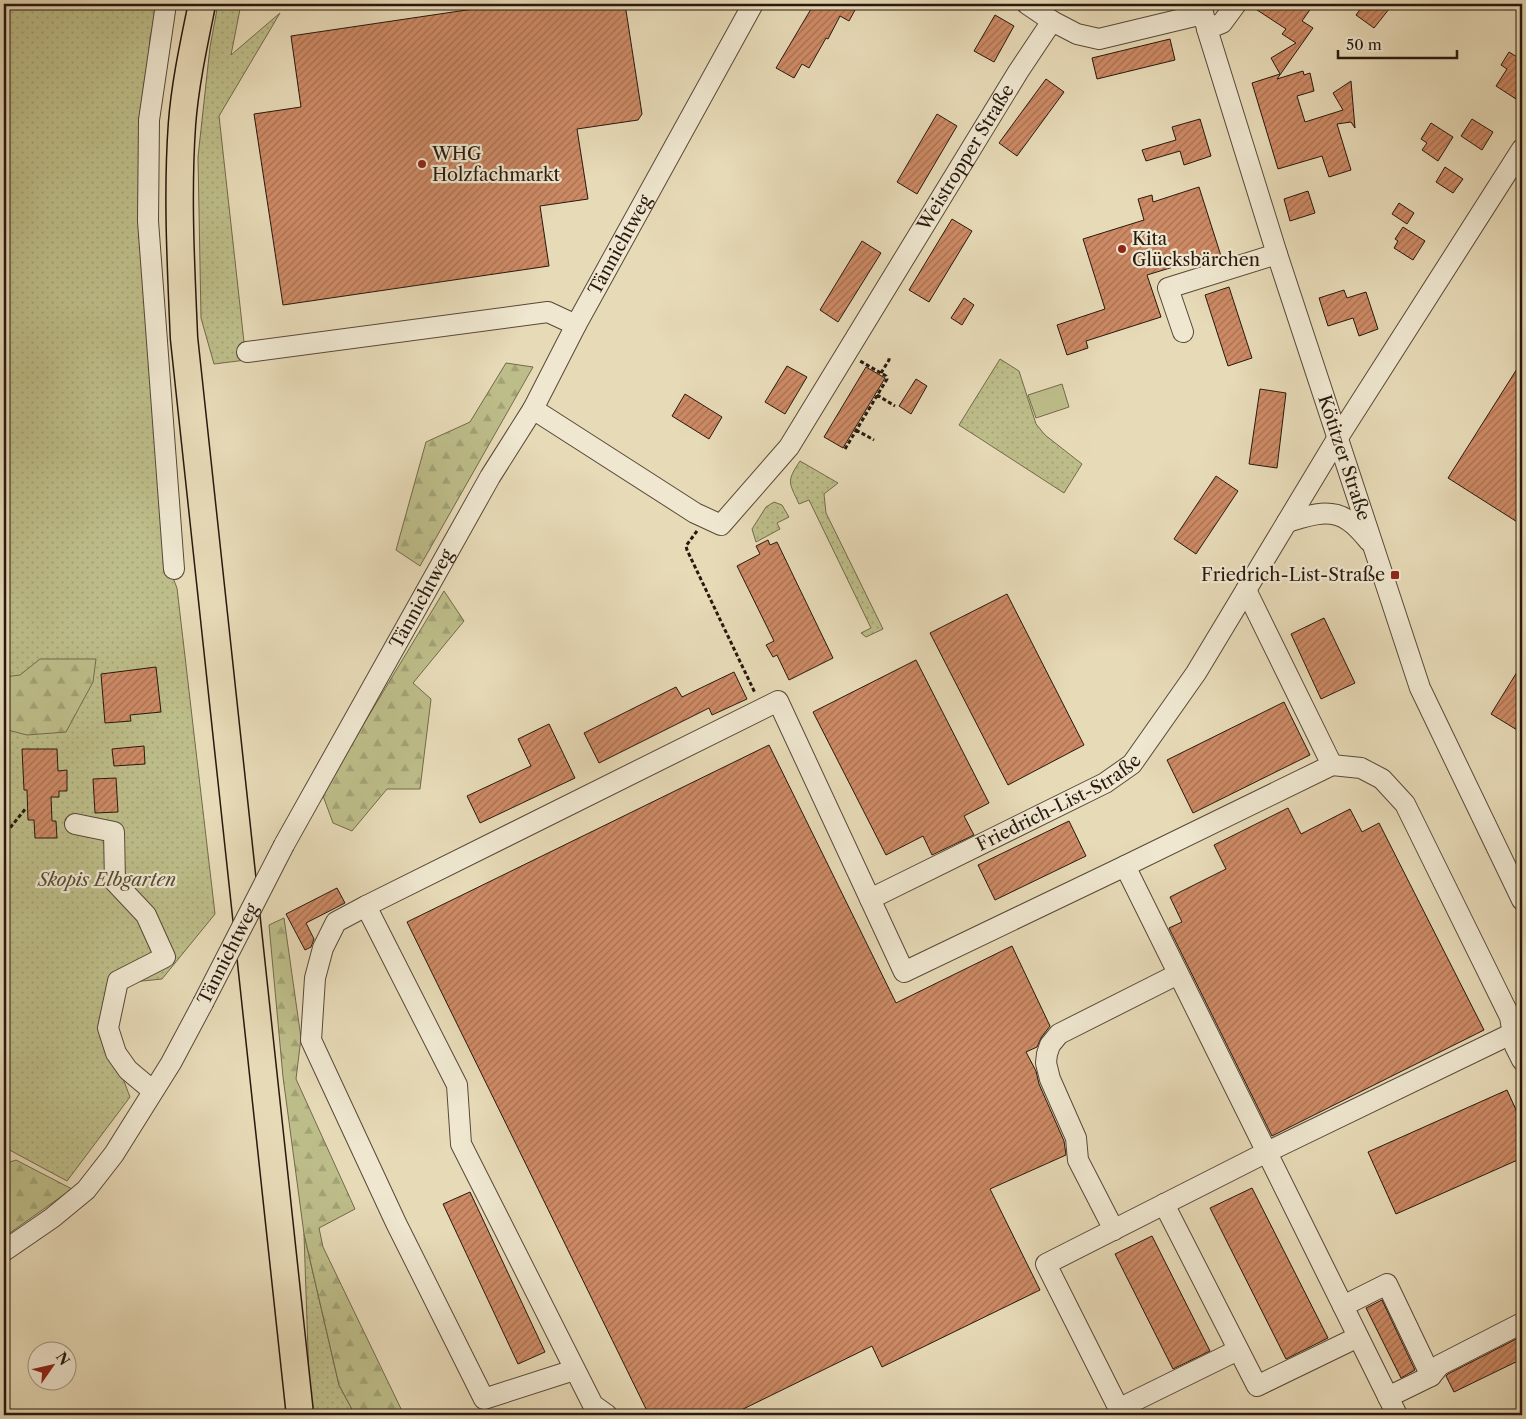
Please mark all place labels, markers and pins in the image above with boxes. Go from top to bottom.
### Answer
place label: WHG Holzfachmarkt [431,143,560,186]
marker: WHG Holzfachmarkt [416,158,428,170]
place label: Kita Glücksbärchen [1132,228,1260,271]
marker: Kita Glücksbärchen [1116,243,1128,255]
place label: Friedrich-List-Straße [1201,564,1385,586]
marker: Friedrich-List-Straße [1389,569,1401,581]

